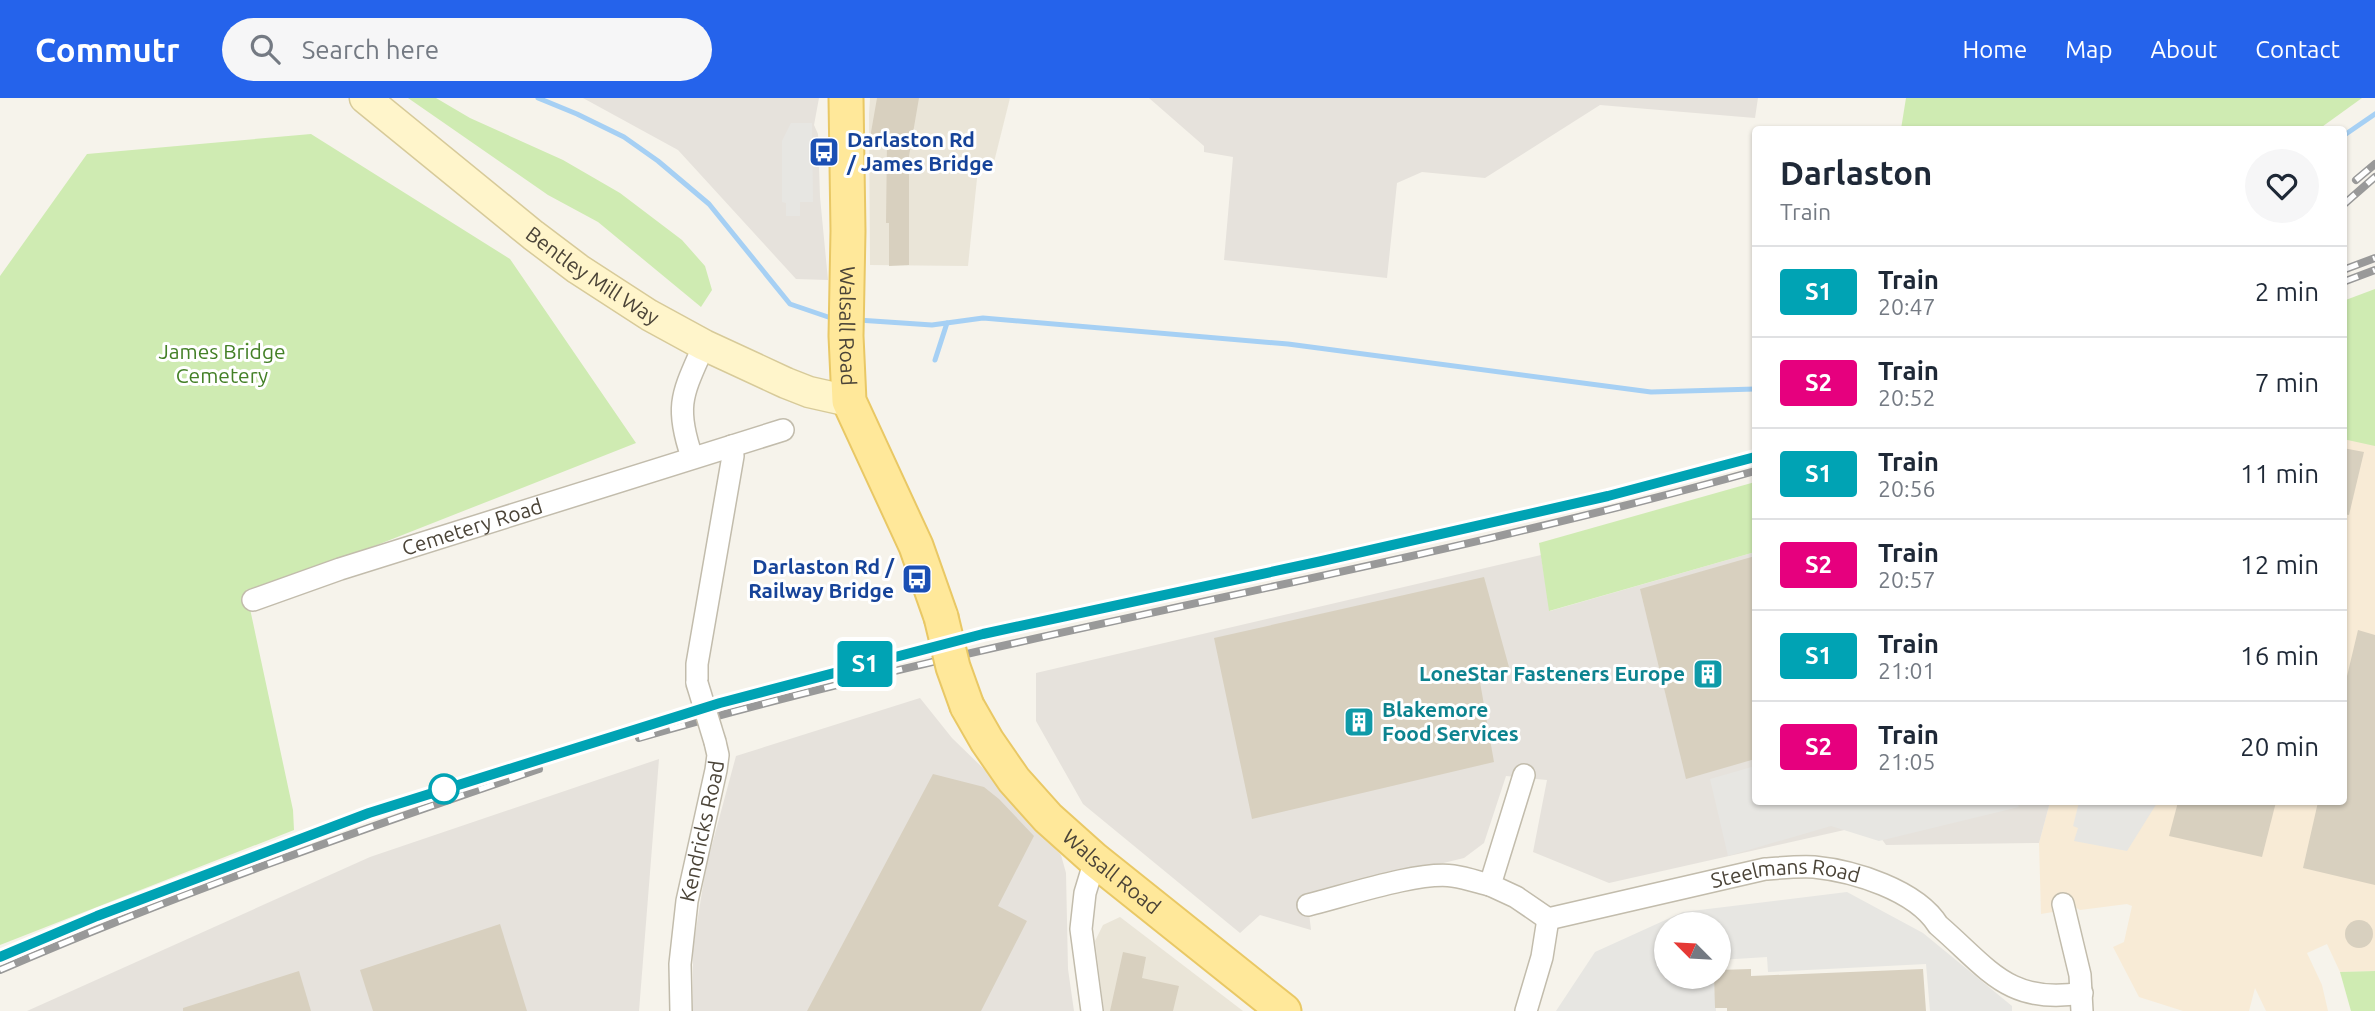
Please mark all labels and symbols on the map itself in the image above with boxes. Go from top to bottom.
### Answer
place label: Darlaston Rd / James Bridge [846,127,994,175]
bus stop icon: Darlaston Rd / James Bridge [807,135,841,169]
street label: Bentley Mill Way [522,221,663,329]
street label: Walsall Road [835,266,861,386]
park label: James Bridge Cemetery [158,339,286,387]
street label: Cemetery Road [399,493,545,560]
place label: Darlaston Rd / Railway Bridge [748,554,895,602]
bus stop icon: Darlaston Rd / Railway Bridge [900,562,934,596]
line badge: S1 [834,641,896,687]
building icon: LoneStar Fasteners Europe [1691,657,1725,691]
place label: LoneStar Fasteners Europe [1419,661,1685,685]
place label: Blakemore Food Services [1382,697,1519,745]
building icon: Blakemore Food Services [1342,705,1376,739]
street label: Kendricks Road [674,759,728,904]
unlabelled marker [429,774,459,804]
street label: Walsall Road [1058,824,1166,919]
street label: Steelmans Road [1708,854,1863,892]
north arrow [1654,912,1731,989]

